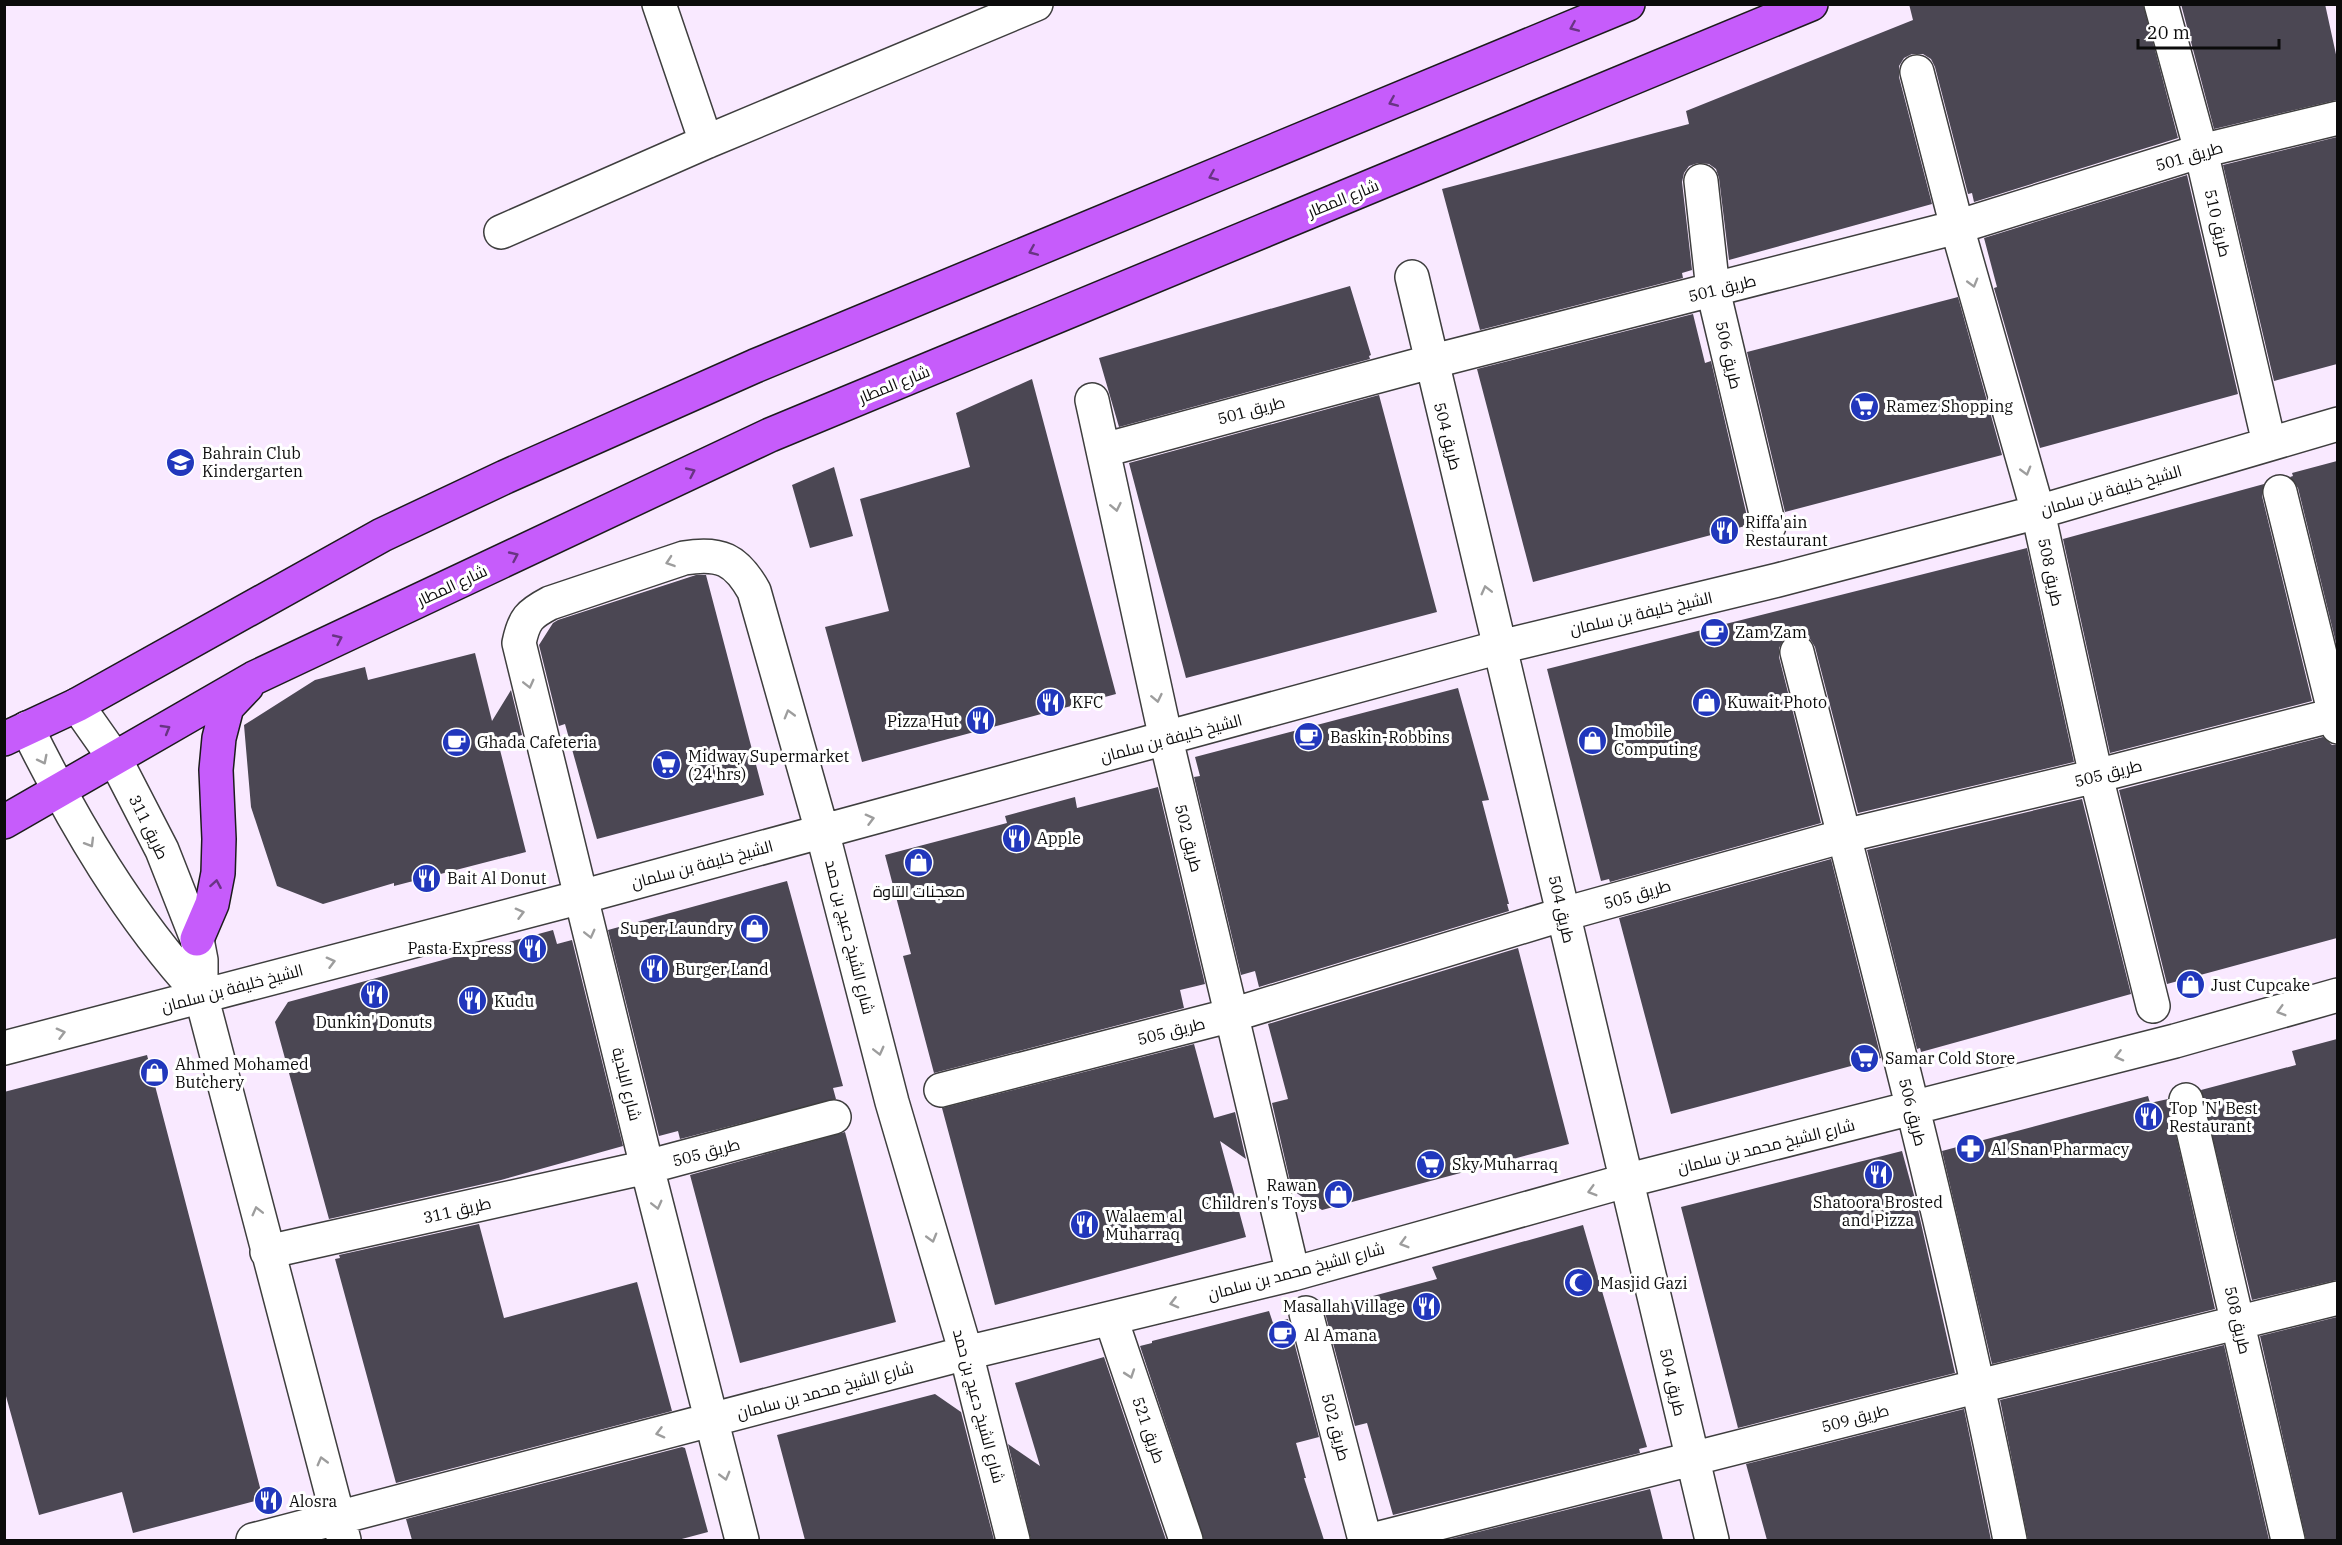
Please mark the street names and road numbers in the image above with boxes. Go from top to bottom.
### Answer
street label: طريق 501 [2153,137,2225,176]
street label: شارع المطار [1303,175,1382,224]
street label: طريق 510 [2200,187,2236,259]
street label: طريق 501 [1686,270,1758,307]
street label: طريق 506 [1711,319,1747,391]
street label: شارع المطار [854,361,933,410]
street label: طريق 501 [1215,391,1287,430]
street label: طريق 504 [1429,400,1466,472]
street label: الشيخ خليفة بن سلمان [2038,460,2185,522]
street label: طريق 508 [2033,536,2068,608]
street label: شارع المطار [413,560,491,612]
street label: الشيخ خليفة بن سلمان [1568,587,1715,641]
street label: الشيخ خليفة بن سلمان [1098,709,1245,768]
street label: طريق 505 [2072,755,2144,792]
street label: طريق 311 [124,792,173,863]
street label: طريق 502 [1170,802,1207,874]
street label: الشيخ خليفة بن سلمان [629,835,776,894]
street label: شارع الشيخ دعيج بن حمد [819,858,879,1017]
street label: طريق 504 [1544,873,1580,945]
street label: طريق 505 [1601,875,1673,914]
street label: الشيخ خليفة بن سلمان [159,959,306,1018]
street label: طريق 505 [1135,1013,1207,1050]
street label: شارع البلدية [606,1045,646,1123]
street label: طريق 506 [1894,1076,1931,1148]
street label: شارع الشيخ محمد بن سلمان [1675,1114,1857,1180]
street label: طريق 505 [670,1133,742,1172]
street label: طريق 311 [421,1192,493,1228]
street label: شارع الشيخ محمد بن سلمان [1205,1238,1387,1306]
street label: طريق 508 [2220,1284,2256,1356]
street label: شارع الشيخ دعيج بن حمد [947,1327,1009,1486]
street label: طريق 504 [1655,1346,1691,1418]
street label: شارع الشيخ محمد بن سلمان [734,1357,916,1425]
street label: طريق 502 [1316,1391,1355,1463]
street label: طريق 521 [1127,1394,1170,1466]
street label: طريق 509 [1819,1399,1891,1438]

